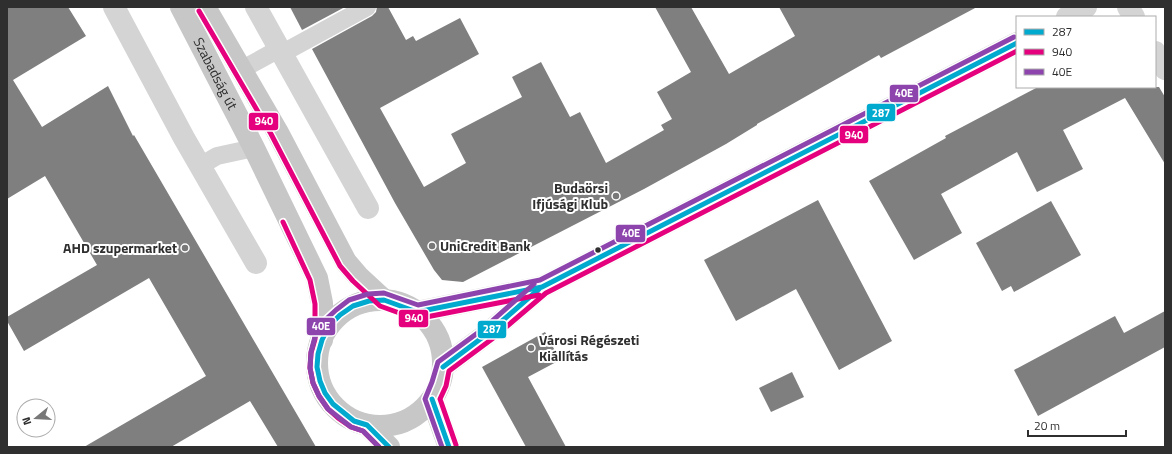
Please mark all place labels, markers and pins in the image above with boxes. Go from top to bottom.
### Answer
place label: Budaörsi Ifjúsági Klub [532,177,608,214]
marker: Budaörsi Ifjúsági Klub [611,191,621,201]
place label: UniCredit Bank [440,235,531,256]
place label: AHD szupermarket [63,237,177,258]
marker: UniCredit Bank [427,241,437,251]
marker: AHD szupermarket [180,243,190,253]
unlabelled marker [593,245,603,255]
place label: Városi Régészeti Kiállítás [539,329,639,366]
marker: Városi Régészeti Kiállítás [526,343,536,353]

